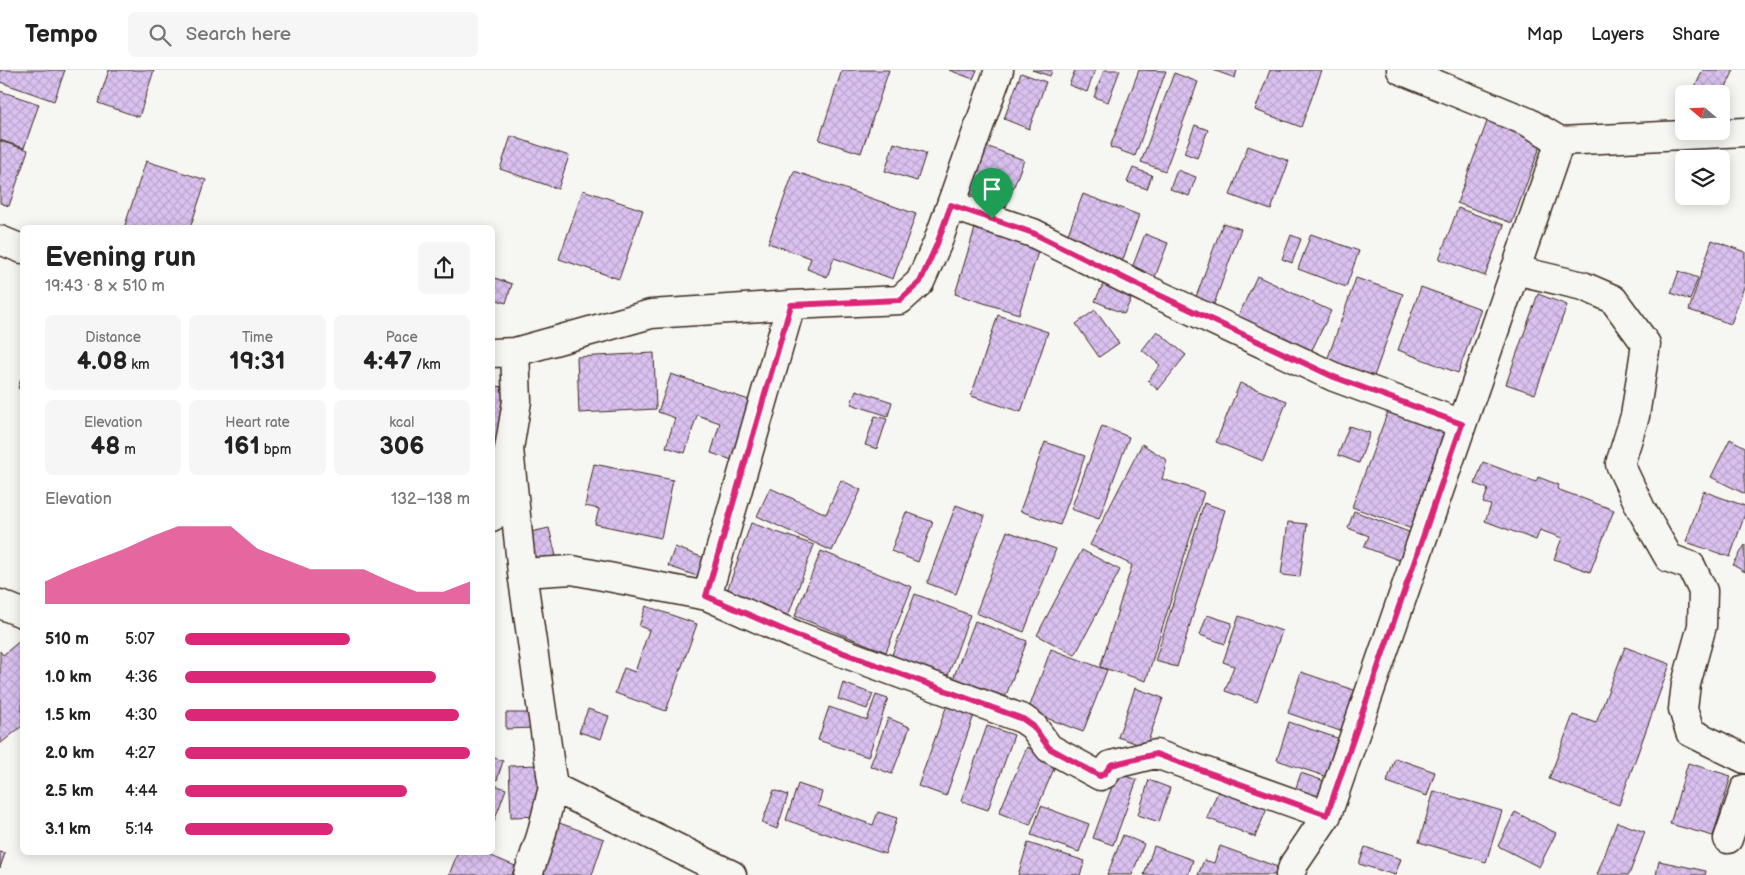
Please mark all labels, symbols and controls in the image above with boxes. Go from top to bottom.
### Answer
search box [128,12,478,57]
text: Tempo [25,20,98,49]
icon: search [146,21,174,49]
text: Search here [186,23,291,46]
text: Map [1527,24,1563,45]
text: Layers [1591,24,1644,45]
text: Share [1672,24,1720,45]
north arrow [1675,85,1730,140]
map controls [1675,85,1730,205]
button: layers [1675,150,1730,205]
pin [971,168,1013,219]
icon: arrive [978,175,1006,203]
text: Evening run [45,241,196,274]
button: share [418,242,470,294]
text: 19:43 · 8 × 510 m [45,277,165,296]
text: Distance [85,329,141,346]
text: Time [242,329,273,346]
text: Pace [386,329,418,346]
text: 4.08 [77,346,127,377]
text: 19:31 [229,346,286,377]
text: 4:47 [363,346,412,377]
text: km [127,356,150,373]
text: /km [412,356,441,373]
text: Elevation [84,414,142,431]
text: Heart rate [225,414,290,431]
text: kcal [389,414,414,431]
text: 48 [91,431,120,462]
text: 161 [224,431,260,462]
text: 306 [379,431,424,462]
text: m [120,441,136,458]
text: bpm [260,441,291,458]
text: Elevation [45,490,112,509]
text: 132–138 m [391,490,470,509]
text: 510 m [45,630,89,649]
text: 5:07 [125,630,155,649]
text: 1.0 km [45,668,92,687]
text: 4:36 [125,668,158,687]
text: 1.5 km [45,706,91,725]
text: 4:30 [125,706,157,725]
text: 2.0 km [45,744,94,763]
text: 4:27 [125,744,155,763]
text: 2.5 km [45,782,94,801]
text: 4:44 [125,782,158,801]
text: 3.1 km [45,820,91,839]
text: 5:14 [125,820,153,839]

